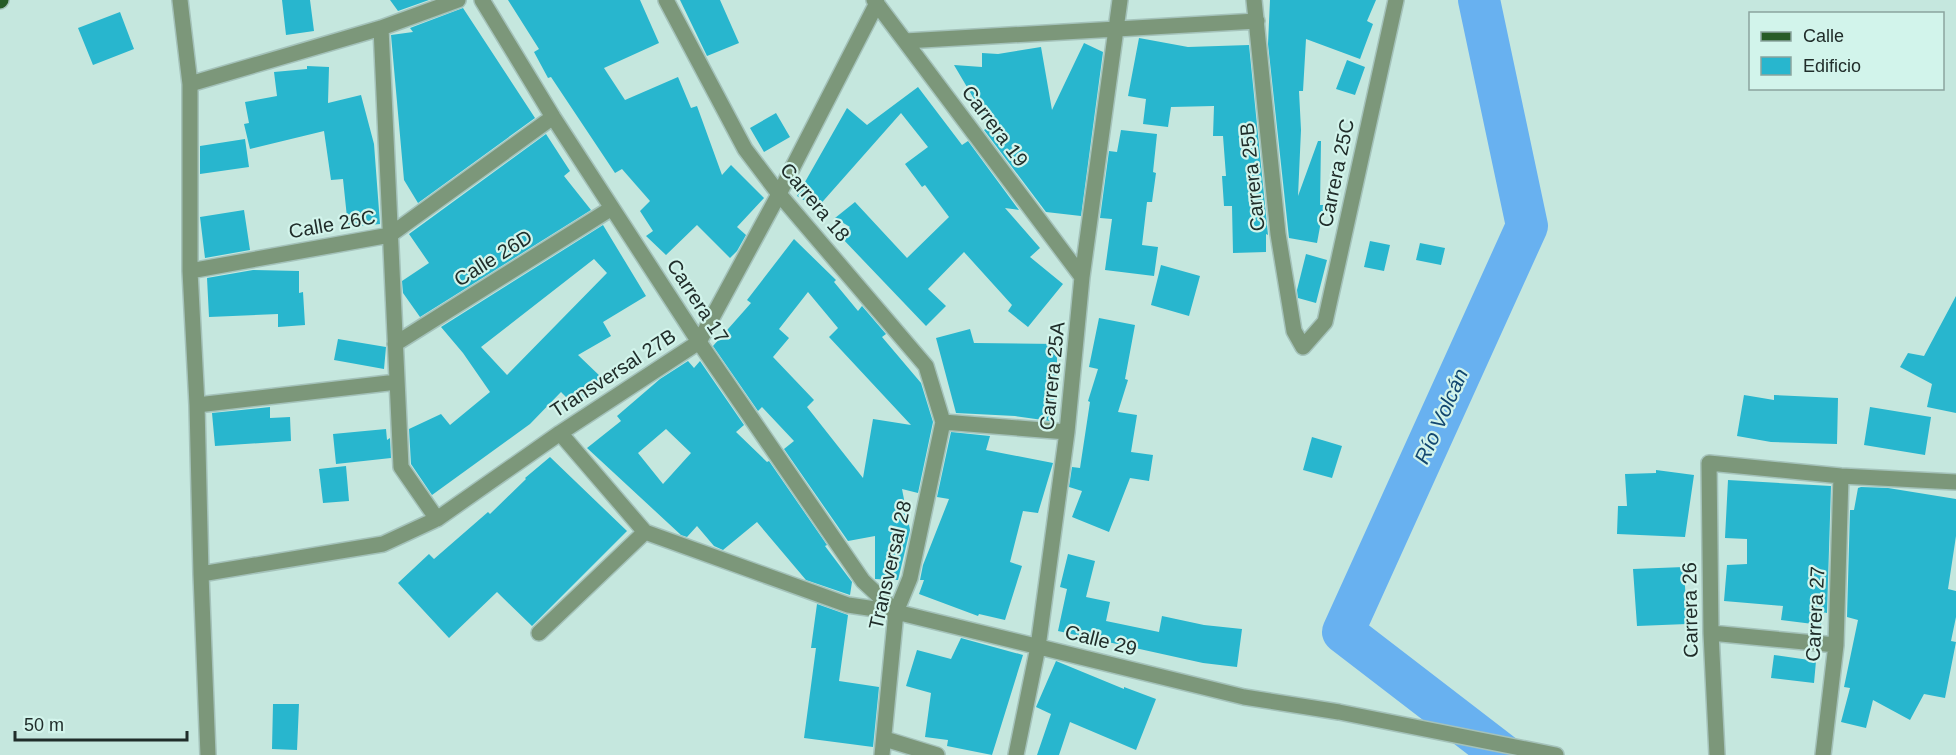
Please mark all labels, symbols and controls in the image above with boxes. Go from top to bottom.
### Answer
legend [1749,12,1944,90]
text: Calle [1803,26,1844,46]
text: Edificio [1803,56,1861,76]
street label: Carrera 19 [957,81,1033,171]
street label: Carrera 25C [1314,117,1358,229]
street label: Carrera 25B [1235,122,1269,232]
street label: Carrera 18 [776,158,854,246]
street label: Calle 26C [287,206,377,242]
street label: Calle 26D [450,225,536,291]
street label: Carrera 17 [663,255,733,347]
street label: Carrera 25A [1035,320,1069,431]
street label: Transversal 27B [546,324,680,422]
water label: Río Volcán [1410,365,1472,467]
street label: Transversal 28 [864,498,916,632]
street label: Carrera 26 [1678,562,1702,658]
street label: Carrera 27 [1802,566,1828,662]
street label: Calle 29 [1063,620,1139,660]
scale bar [15,704,188,742]
text: 50 m [24,715,64,735]

